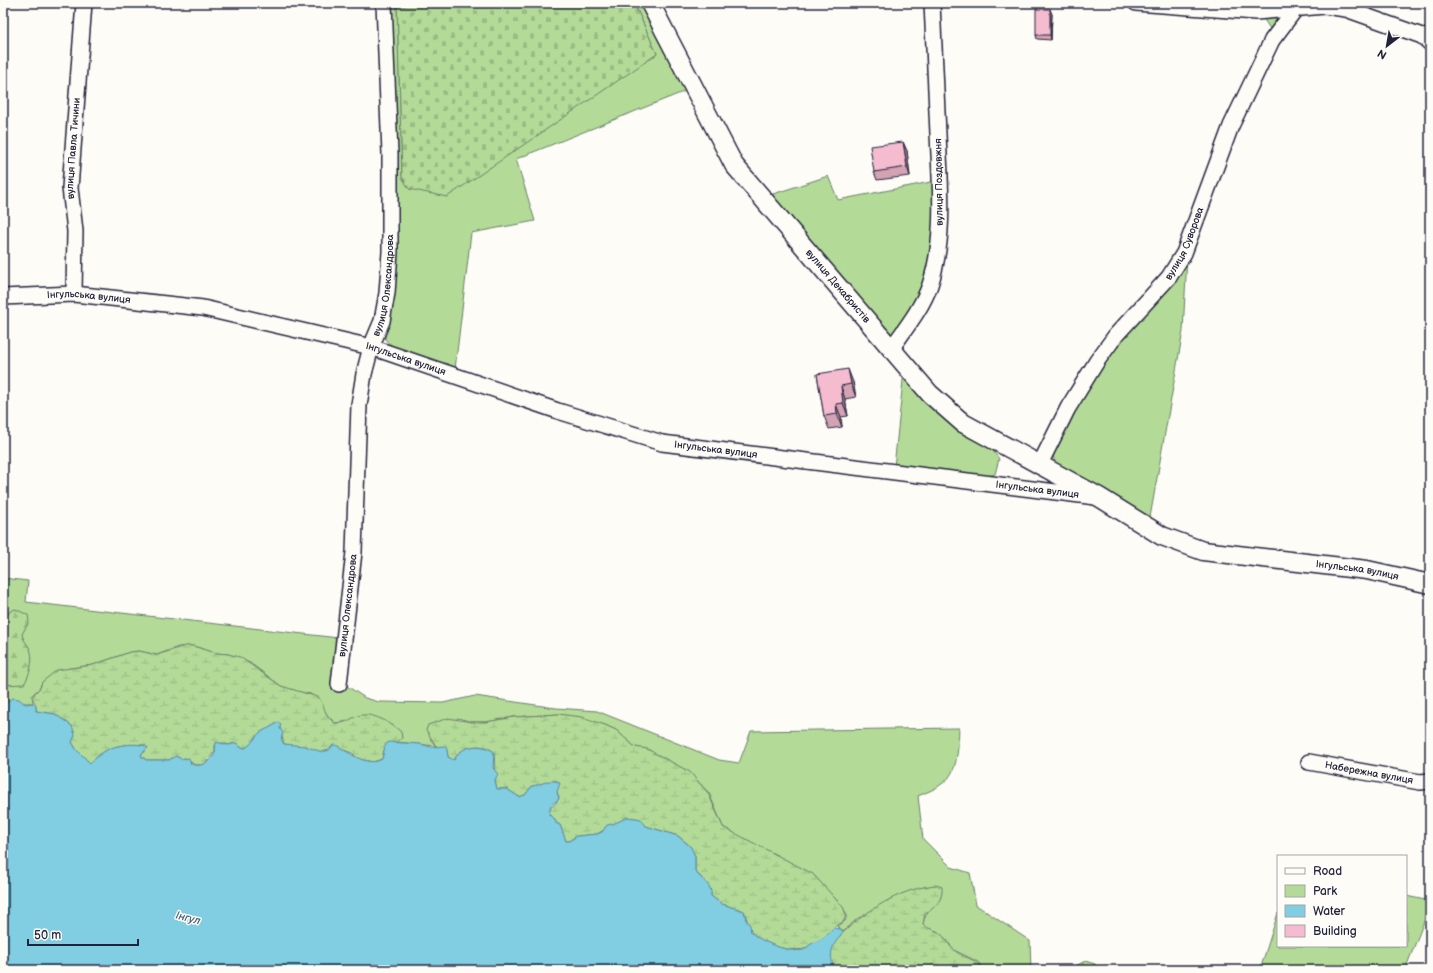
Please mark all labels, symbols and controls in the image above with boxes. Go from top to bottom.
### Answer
north arrow [1367,26,1407,66]
text: N [1375,46,1389,62]
street label: вулиця Павла Тичини [64,97,83,200]
street label: вулиця Поздовжня [932,138,946,226]
street label: вулиця Суворова [1163,205,1206,282]
street label: вулиця Олександрова [370,234,396,338]
street label: вулиця Декабристів [803,247,873,326]
street label: Інгульська вулиця [47,288,132,306]
street label: Інгульська вулиця [365,340,448,378]
street label: Інгульська вулиця [673,439,759,461]
street label: Інгульська вулиця [995,479,1080,501]
street label: вулиця Олександрова [336,553,360,658]
street label: Інгульська вулиця [1315,558,1400,583]
street label: Набережна вулиця [1324,759,1415,787]
legend [1277,855,1407,947]
text: Road [1313,864,1342,879]
text: Park [1313,884,1337,899]
text: Water [1313,904,1345,919]
water label: Інгул [174,909,202,928]
scale bar [28,921,138,947]
text: Building [1313,924,1357,939]
text: 50 m [34,928,61,943]

